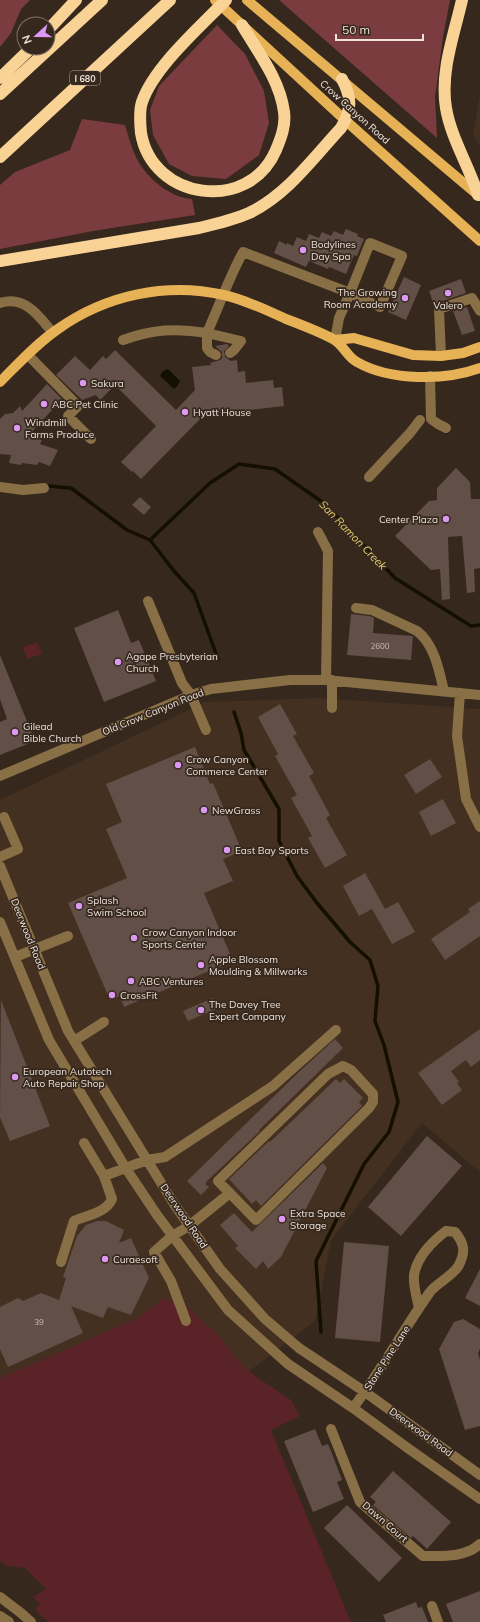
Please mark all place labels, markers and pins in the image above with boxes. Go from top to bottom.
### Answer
place label: Bodylines Day Spa [311,238,356,263]
marker: Bodylines Day Spa [298,245,308,255]
place label: The Growing Room Academy [324,286,398,311]
marker: Valero [443,288,453,298]
marker: The Growing Room Academy [400,293,410,303]
place label: Valero [433,299,463,312]
place label: Sakura [91,377,124,390]
marker: Sakura [78,378,88,388]
place label: ABC Pet Clinic [52,398,118,411]
marker: ABC Pet Clinic [39,399,49,409]
place label: Hyatt House [193,406,251,419]
marker: Hyatt House [180,407,190,417]
place label: Windmill Farms Produce [25,416,94,441]
marker: Windmill Farms Produce [12,423,22,433]
place label: Center Plaza [379,513,438,526]
marker: Center Plaza [441,514,451,524]
place label: Agape Presbyterian Church [126,650,218,675]
marker: Agape Presbyterian Church [113,657,123,667]
place label: Gilead Bible Church [23,720,82,745]
marker: Gilead Bible Church [10,727,20,737]
place label: Crow Canyon Commerce Center [186,753,268,778]
marker: Crow Canyon Commerce Center [173,760,183,770]
place label: NewGrass [212,804,260,817]
marker: NewGrass [199,805,209,815]
place label: East Bay Sports [235,844,309,857]
marker: East Bay Sports [222,845,232,855]
place label: Splash Swim School [87,894,146,919]
marker: Splash Swim School [74,901,84,911]
place label: Crow Canyon Indoor Sports Center [142,926,237,951]
marker: Crow Canyon Indoor Sports Center [129,933,139,943]
place label: Apple Blossom Moulding & Millworks [209,953,307,978]
marker: Apple Blossom Moulding & Millworks [196,960,206,970]
place label: ABC Ventures [139,975,204,988]
marker: ABC Ventures [126,976,136,986]
place label: CrossFit [120,989,158,1002]
marker: CrossFit [107,990,117,1000]
place label: The Davey Tree Expert Company [209,998,286,1023]
marker: The Davey Tree Expert Company [196,1005,206,1015]
place label: European Autotech Auto Repair Shop [23,1065,112,1090]
marker: European Autotech Auto Repair Shop [10,1072,20,1082]
place label: Extra Space Storage [290,1207,345,1232]
marker: Extra Space Storage [277,1214,287,1224]
place label: Curaesoft [113,1253,158,1266]
marker: Curaesoft [100,1254,110,1264]

